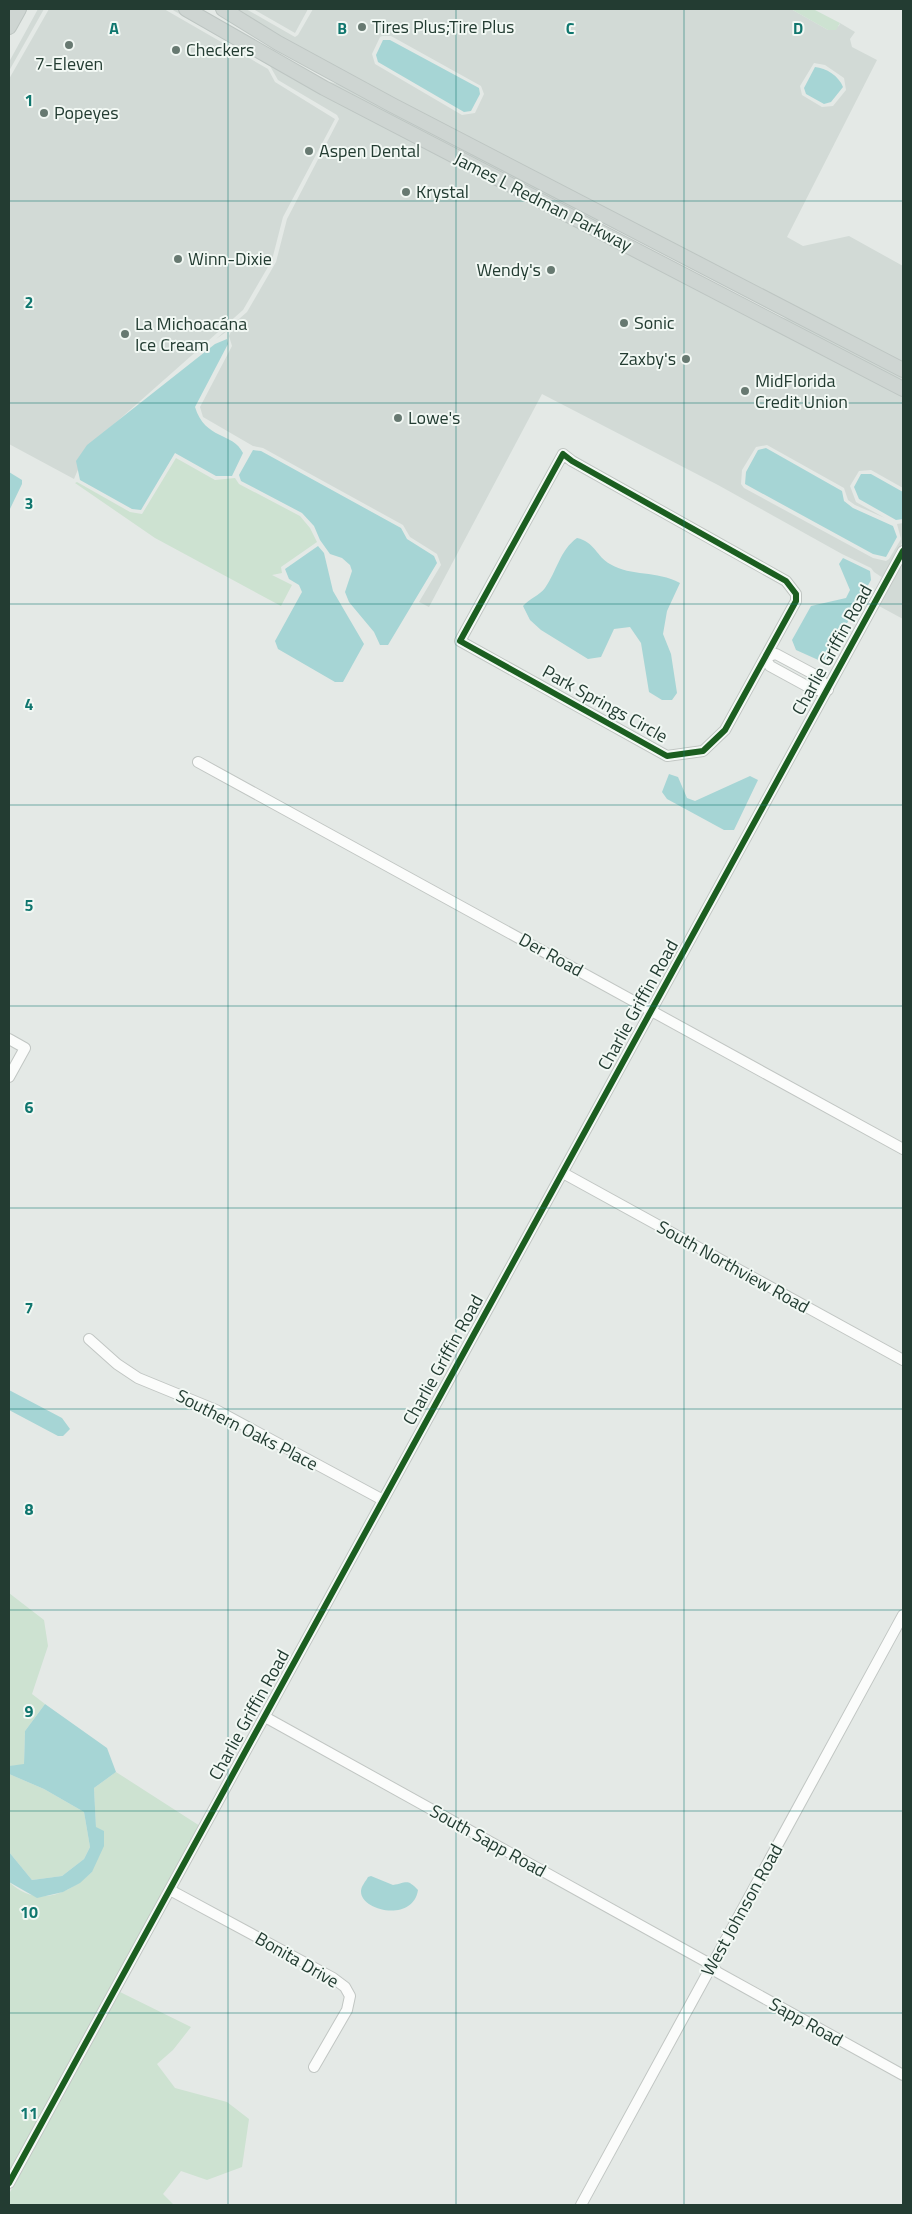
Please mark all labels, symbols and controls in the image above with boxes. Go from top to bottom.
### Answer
place label: Tires Plus;Tire Plus [372,13,514,40]
text: A [109,16,119,40]
text: B [337,16,347,40]
text: C [566,16,575,40]
text: D [793,16,803,40]
marker: Tires Plus;Tire Plus [356,21,368,33]
place label: Checkers [186,36,254,63]
marker: 7-Eleven [63,39,75,51]
marker: Checkers [170,44,182,56]
place label: 7-Eleven [35,50,103,77]
text: 1 [25,88,33,112]
place label: Popeyes [54,99,119,126]
marker: Popeyes [38,107,50,119]
place label: Aspen Dental [319,137,420,164]
marker: Aspen Dental [303,145,315,157]
street label: James L Redman Parkway [450,145,637,258]
place label: Krystal [416,178,469,205]
marker: Krystal [400,186,412,198]
place label: Winn-Dixie [188,245,272,272]
marker: Winn-Dixie [172,253,184,265]
place label: Wendy's [476,256,541,283]
marker: Wendy's [545,264,557,276]
text: 2 [25,290,33,314]
place label: Sonic [634,309,675,336]
place label: La Michoacána Ice Cream [135,310,247,358]
marker: Sonic [618,317,630,329]
marker: La Michoacána Ice Cream [119,328,131,340]
place label: Zaxby's [619,345,676,372]
marker: Zaxby's [680,353,692,365]
place label: MidFlorida Credit Union [755,367,848,415]
marker: MidFlorida Credit Union [739,385,751,397]
place label: Lowe's [408,404,460,431]
marker: Lowe's [392,412,404,424]
text: 3 [25,491,33,515]
street label: Charlie Griffin Road [784,580,879,720]
street label: Park Springs Circle [537,658,673,749]
text: 4 [25,692,34,716]
text: 5 [25,893,34,917]
street label: Der Road [514,926,588,983]
street label: Charlie Griffin Road [590,935,685,1075]
text: 6 [25,1095,34,1119]
street label: South Northview Road [652,1213,814,1320]
street label: Charlie Griffin Road [395,1290,490,1430]
text: 7 [25,1296,33,1320]
street label: Southern Oaks Place [171,1382,323,1477]
text: 8 [25,1497,34,1521]
street label: Charlie Griffin Road [201,1645,296,1785]
text: 9 [25,1699,34,1723]
street label: South Sapp Road [425,1797,551,1884]
street label: West Johnson Road [694,1839,789,1981]
text: 10 [20,1900,38,1924]
street label: Bonita Drive [250,1925,344,1994]
street label: Sapp Road [764,1990,848,2053]
text: 11 [20,2101,38,2125]

